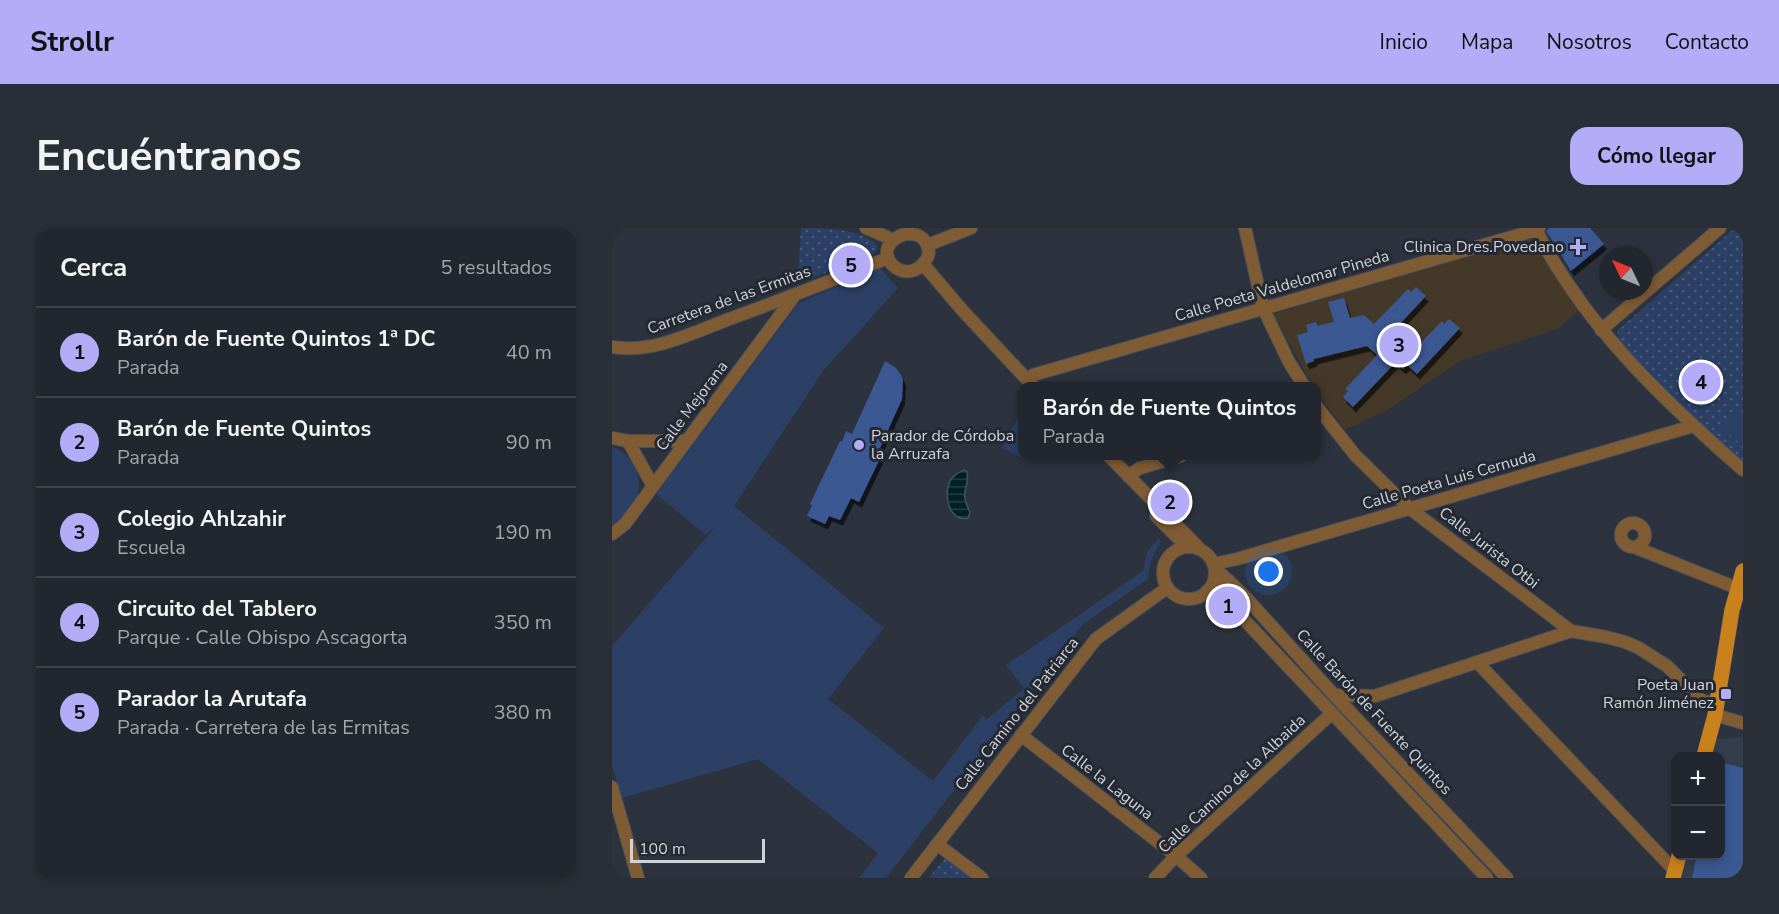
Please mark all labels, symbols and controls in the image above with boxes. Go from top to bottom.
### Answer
text: Strollr [30,23,114,61]
text: Inicio [1380,28,1428,56]
text: Mapa [1461,28,1513,56]
text: Nosotros [1546,28,1632,56]
text: Contacto [1665,28,1749,56]
button: Cómo llegar [1570,127,1743,185]
text: Encuéntranos [36,128,302,185]
place label: Clinica Dres.Povedano [1404,236,1564,258]
marker: Clinica Dres.Povedano [1569,238,1587,256]
pin: 5 [832,243,870,288]
street label: Calle Poeta Valdelomar Pineda [1172,245,1392,327]
north arrow [1599,246,1653,300]
text: Cerca [60,250,127,285]
text: 5 resultados [441,254,552,281]
street label: Carretera de las Ermitas [644,260,814,340]
pin: 3 [1380,322,1418,368]
text: Barón de Fuente Quintos 1ª DC [117,324,435,354]
text: 1 [74,339,86,366]
text: 40 m [506,339,552,366]
text: Parada [117,354,180,381]
street label: Calle Mejorana [651,356,733,456]
pin: 4 [1682,360,1720,404]
popup [1018,382,1321,460]
text: Barón de Fuente Quintos [1042,393,1297,423]
text: Barón de Fuente Quintos [117,414,371,444]
text: Parada [1042,423,1105,450]
place label: Parador de Córdoba la Arruzafa [871,425,1014,465]
text: 2 [74,429,86,456]
text: 90 m [506,429,552,456]
marker: Parador de Córdoba la Arruzafa [852,438,866,452]
text: Parada [117,444,180,471]
street label: Calle Poeta Luis Cernuda [1360,445,1538,515]
pin: 2 [1150,480,1190,524]
street label: Calle Jurista Otbi [1434,502,1544,594]
text: Colegio Ahlzahir [117,504,286,534]
text: 3 [74,519,86,546]
text: 190 m [494,519,552,546]
text: Escuela [117,534,186,561]
your location [1254,557,1283,586]
pin: 1 [1208,584,1248,628]
text: Circuito del Tablero [117,594,317,624]
text: 4 [74,609,86,636]
text: 350 m [494,609,552,636]
text: Parque · Calle Obispo Ascagorta [117,624,408,651]
street label: Calle Barón de Fuente Quintos [1291,624,1457,800]
street label: Calle Camino del Patriarca [950,633,1084,795]
place label: Poeta Juan Ramón Jiménez [1603,674,1714,714]
text: Parador la Arutafa [117,684,307,714]
marker: Poeta Juan Ramón Jiménez [1719,687,1733,701]
text: 5 [74,699,86,726]
text: 380 m [494,699,552,726]
street label: Calle Camino de la Albaida [1153,710,1311,858]
text: Parada · Carretera de las Ermitas [117,714,410,741]
street label: Calle la Laguna [1056,739,1158,825]
map controls [1671,752,1725,860]
button: + [1671,752,1725,806]
button: − [1671,806,1725,860]
scale bar [630,836,765,864]
text: 100 m [639,838,686,860]

